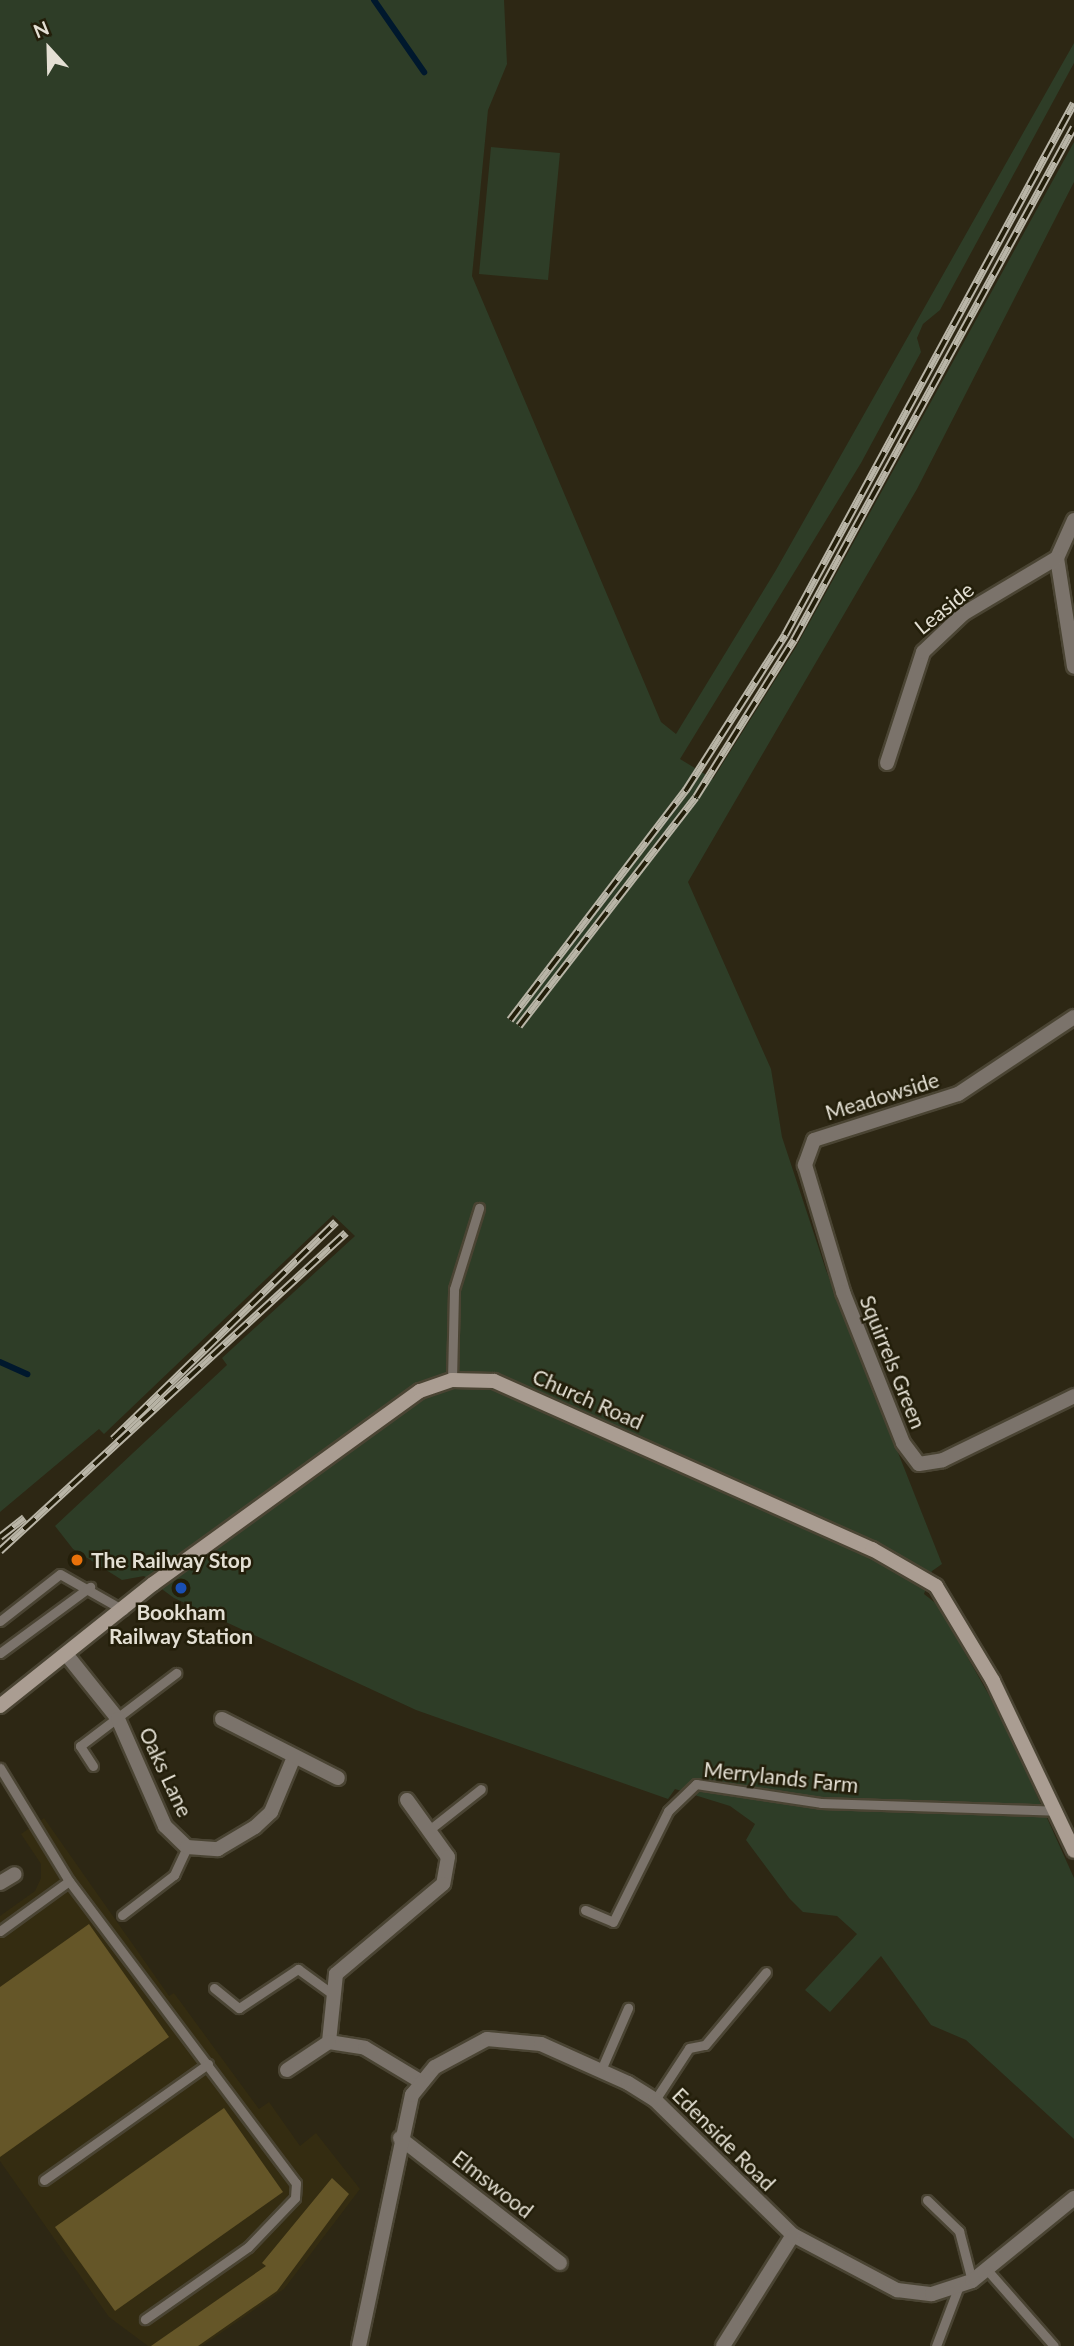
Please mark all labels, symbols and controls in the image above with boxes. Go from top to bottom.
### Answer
north arrow [14,14,84,84]
text: N [30,16,52,42]
street label: Leaside [909,577,979,639]
street label: Meadowside [822,1067,942,1125]
street label: Squirrels Green [855,1292,931,1432]
street label: Church Road [529,1363,647,1435]
place label: The Railway Stop [91,1547,252,1573]
marker: The Railway Stop [69,1552,85,1568]
marker: Bookham Railway Station [173,1580,189,1596]
place label: Bookham Railway Station [109,1599,253,1649]
street label: Oaks Lane [134,1723,198,1821]
street label: Merrylands Farm [702,1756,860,1798]
street label: Edenside Road [667,2082,781,2196]
street label: Elmswood [448,2145,538,2223]

